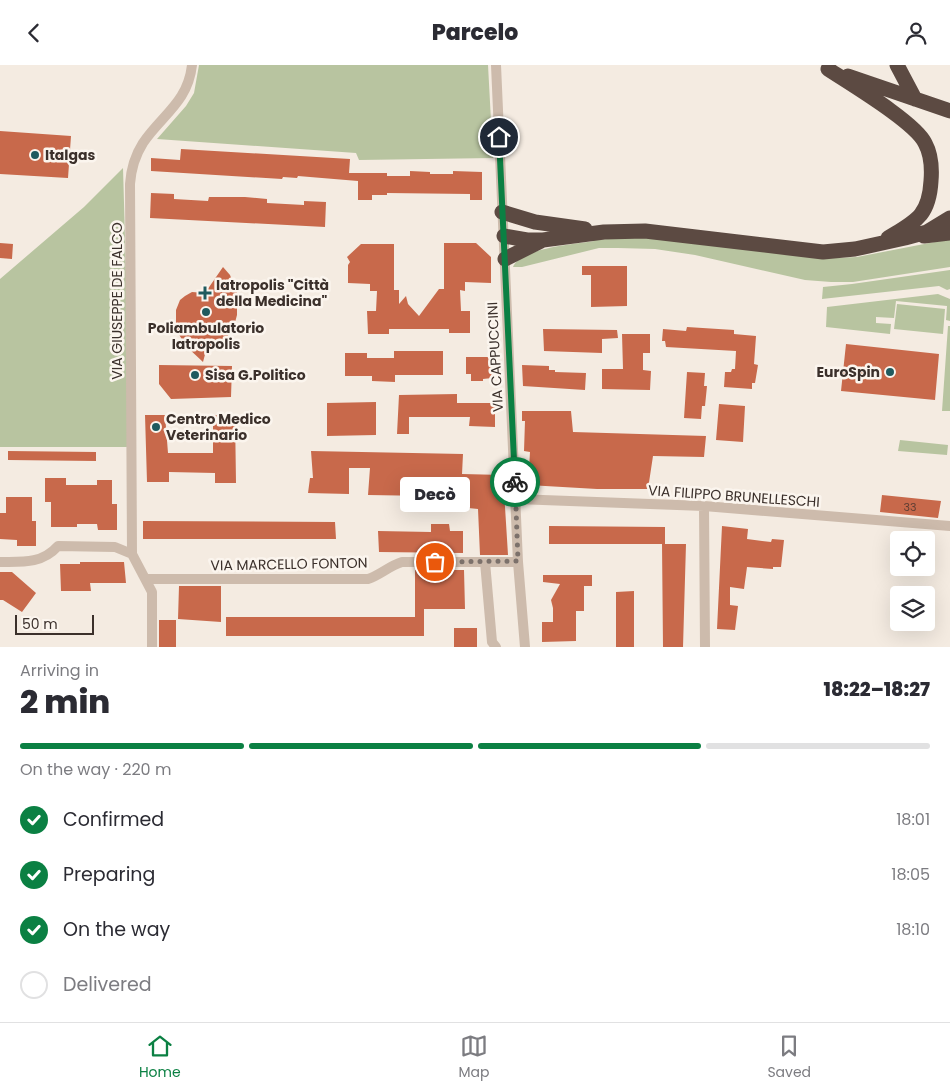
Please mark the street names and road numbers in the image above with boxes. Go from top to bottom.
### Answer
street label: VIA GIUSEPPE DE FALCO [107,222,127,380]
street label: VIA CAPPUCCINI [482,301,508,413]
street label: VIA FILIPPO BRUNELLESCHI [647,480,821,512]
street label: VIA MARCELLO FONTON [210,553,368,575]

